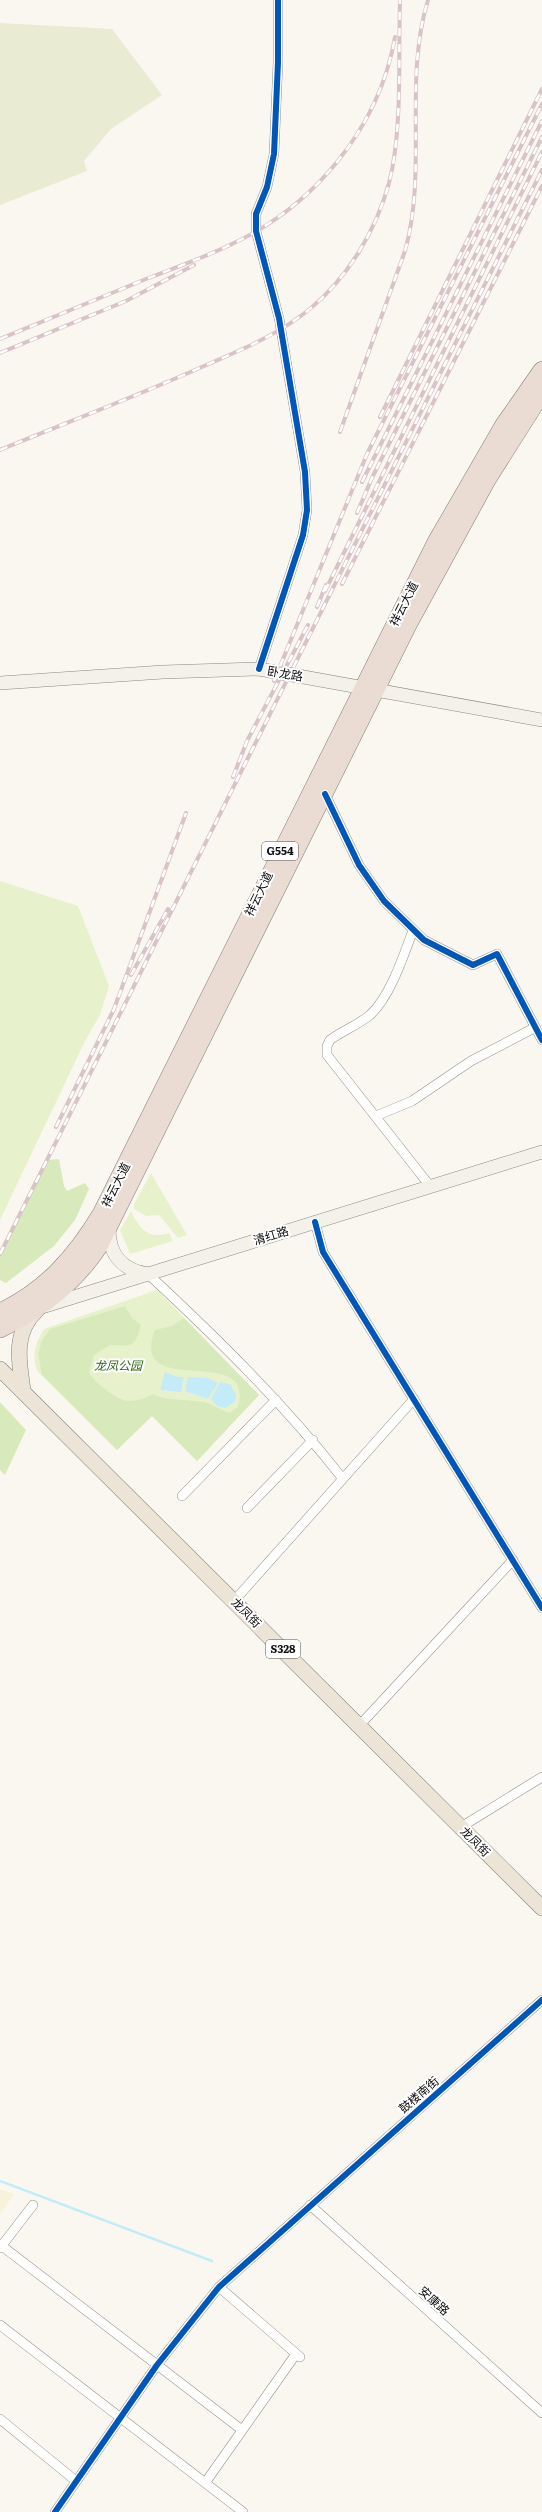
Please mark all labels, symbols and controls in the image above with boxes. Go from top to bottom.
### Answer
street label: 祥云大道 [384,578,422,629]
street label: 卧龙路 [266,661,304,685]
road number: G554 [262,842,298,860]
street label: 祥云大道 [239,868,277,919]
street label: 祥云大道 [96,1159,134,1210]
street label: 清红路 [251,1221,291,1249]
park label: 龙凤公园 [94,1356,144,1374]
street label: 龙凤街 [228,1593,266,1631]
road number: S328 [266,1640,300,1658]
street label: 龙凤街 [457,1822,495,1860]
street label: 鼓楼南街 [394,2072,442,2117]
street label: 安康路 [415,2282,454,2319]

